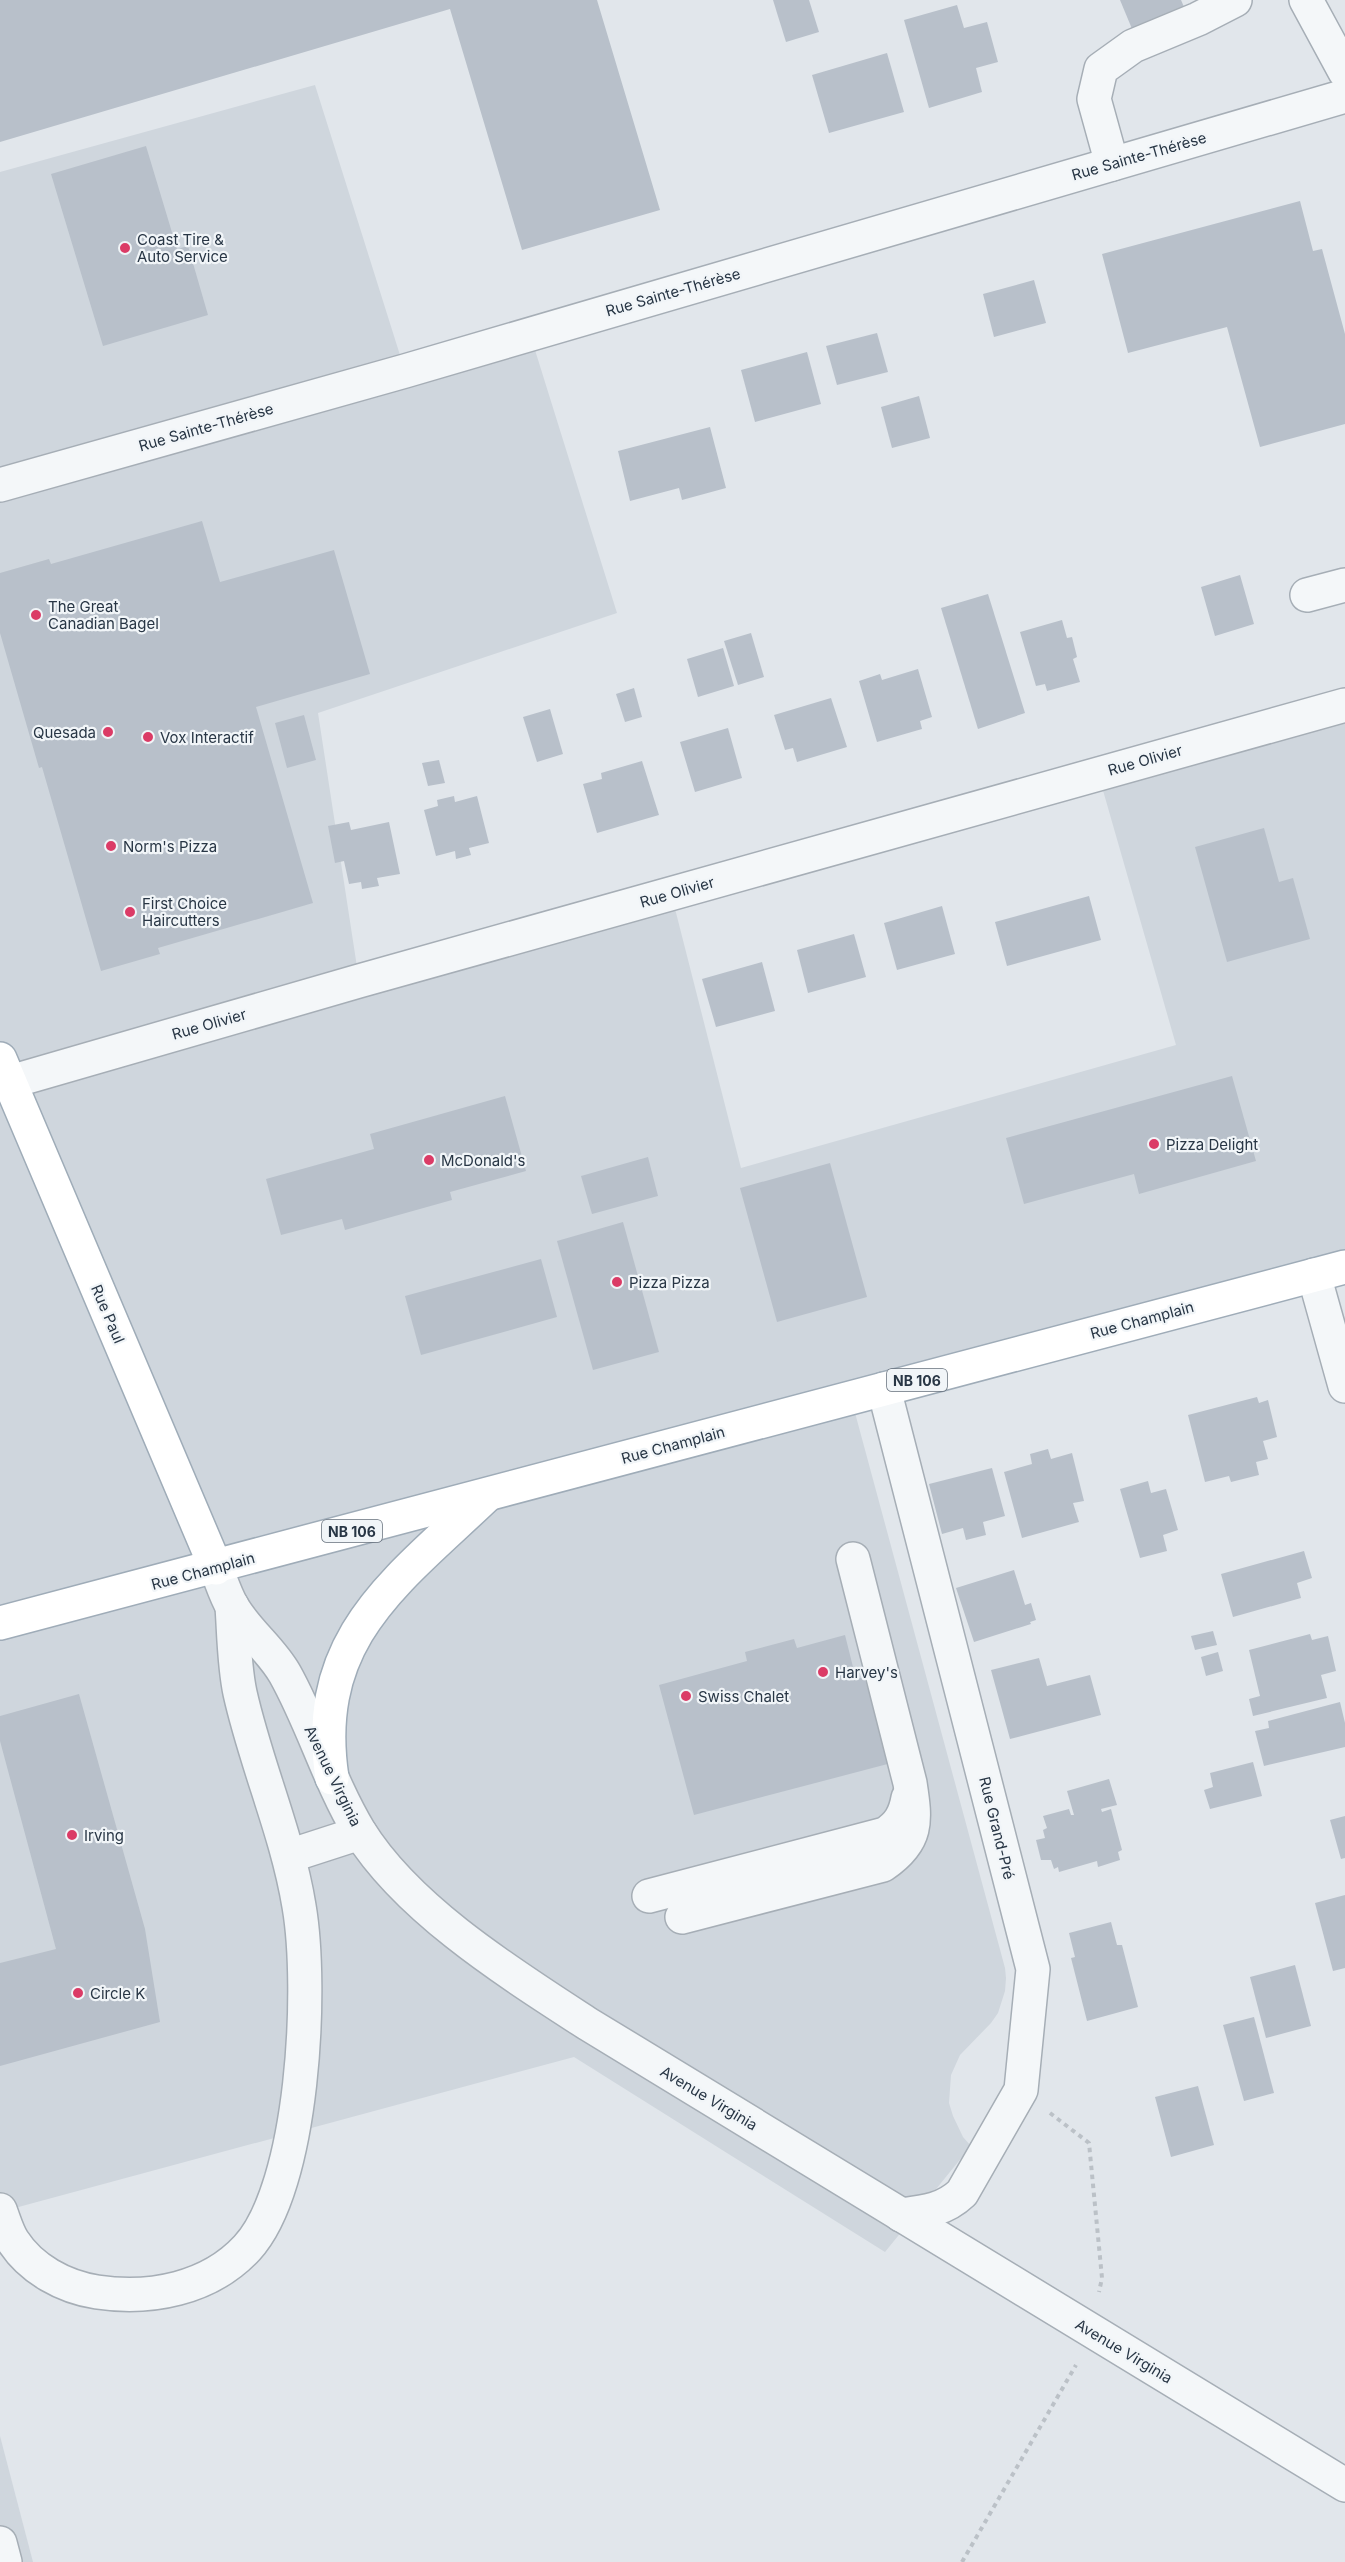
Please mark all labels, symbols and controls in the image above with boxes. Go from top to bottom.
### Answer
street label: Rue Sainte-Thérèse [1069,128,1209,184]
place label: Coast Tire & Auto Service [137,230,228,266]
marker: Coast Tire & Auto Service [118,241,132,255]
street label: Rue Sainte-Thérèse [603,264,743,320]
street label: Rue Sainte-Thérèse [136,399,276,455]
place label: The Great Canadian Bagel [48,597,159,633]
marker: The Great Canadian Bagel [29,608,43,622]
place label: Quesada [33,723,96,742]
marker: Quesada [101,725,115,739]
place label: Vox Interactif [160,728,254,747]
marker: Vox Interactif [141,730,155,744]
street label: Rue Olivier [1106,740,1185,780]
place label: Norm's Pizza [123,837,217,856]
marker: Norm's Pizza [104,839,118,853]
street label: Rue Olivier [638,872,717,912]
place label: First Choice Haircutters [142,894,227,930]
marker: First Choice Haircutters [123,905,137,919]
street label: Rue Olivier [170,1004,249,1044]
place label: Pizza Delight [1166,1135,1258,1154]
marker: Pizza Delight [1147,1137,1161,1151]
place label: McDonald's [441,1151,526,1170]
marker: McDonald's [422,1153,436,1167]
place label: Pizza Pizza [629,1273,710,1292]
marker: Pizza Pizza [610,1275,624,1289]
street label: Rue Paul [87,1282,129,1346]
street label: Rue Champlain [1088,1297,1196,1343]
road number: NB 106 [887,1369,947,1391]
street label: Rue Champlain [619,1422,727,1468]
road number: NB 106 [322,1520,382,1542]
street label: Rue Champlain [149,1548,257,1594]
place label: Harvey's [835,1663,898,1682]
marker: Harvey's [816,1665,830,1679]
place label: Swiss Chalet [698,1687,789,1706]
marker: Swiss Chalet [679,1689,693,1703]
street label: Avenue Virginia [300,1722,366,1830]
street label: Rue Grand-Pré [975,1775,1019,1881]
place label: Irving [84,1826,124,1845]
marker: Irving [65,1828,79,1842]
place label: Circle K [90,1984,145,2003]
marker: Circle K [71,1986,85,2000]
street label: Avenue Virginia [657,2062,761,2134]
street label: Avenue Virginia [1072,2315,1176,2387]

